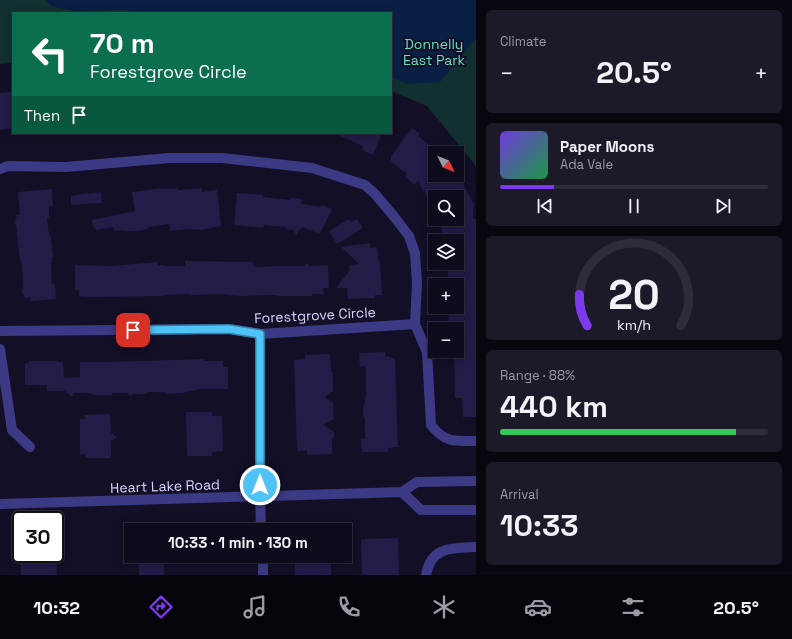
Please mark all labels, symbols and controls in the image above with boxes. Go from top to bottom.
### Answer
text: 70 m [90,25,155,61]
icon: left [24,28,76,80]
text: Climate [500,33,546,50]
park label: Donnelly East Park [403,35,466,69]
text: 20.5° [596,53,672,92]
text: − [500,59,514,87]
text: + [754,59,768,87]
text: Forestgrove Circle [90,60,247,83]
icon: arrive [68,104,90,126]
text: Then [24,106,60,125]
text: Paper Moons [560,137,654,156]
north arrow [428,146,464,182]
map controls [428,146,464,358]
text: Ada Vale [560,156,613,173]
button: search [428,190,464,226]
icon: previous [534,195,556,217]
icon: pause [623,195,645,217]
icon: next [712,195,734,217]
button: layers [428,234,464,270]
text: 20 [608,267,660,320]
button: + [428,278,464,314]
street label: Forestgrove Circle [254,303,376,327]
pin [116,313,150,347]
text: km/h [617,315,651,333]
icon: arrive [122,319,144,341]
button: − [428,322,464,358]
text: Range · 88% [500,367,575,384]
text: 440 km [500,387,608,426]
position arrow [239,464,281,506]
street label: Heart Lake Road [110,475,220,497]
text: Arrival [500,486,539,503]
text: 10:33 [500,506,578,545]
speed limit sign: 30 [12,511,64,563]
text: 10:33 · 1 min · 130 m [168,533,308,552]
icon: directions [147,593,175,621]
icon: music [241,593,269,621]
icon: phone [335,593,363,621]
icon: climate [430,593,458,621]
icon: car [524,593,552,621]
icon: filters [619,593,647,621]
text: 10:32 [33,596,80,619]
text: 20.5° [713,596,759,619]

